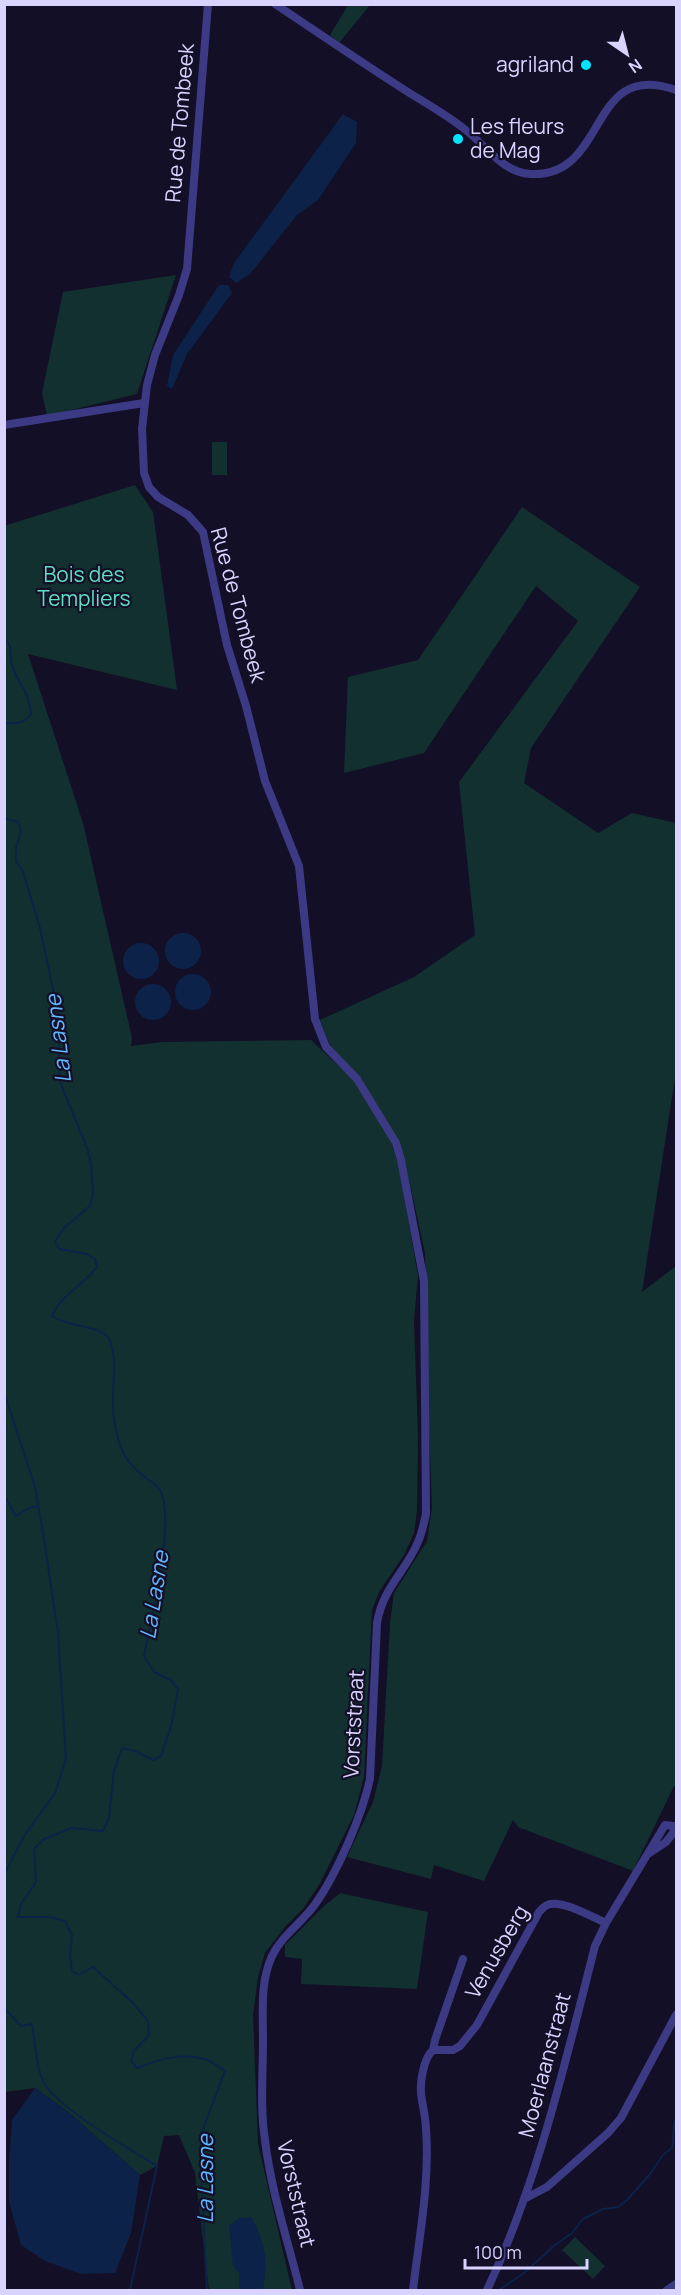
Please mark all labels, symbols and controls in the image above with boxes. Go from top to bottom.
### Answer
north arrow [597,24,657,84]
street label: Rue de Tombeek [158,42,200,204]
place label: agriland [496,50,574,78]
text: N [625,54,647,79]
marker: agriland [579,58,593,72]
place label: Les fleurs de Mag [470,112,564,164]
marker: Les fleurs de Mag [451,132,465,146]
street label: Rue de Tombeek [205,524,273,686]
park label: Bois des Templiers [37,560,131,612]
water label: La Lasne [38,992,78,1085]
water label: La Lasne [132,1548,176,1641]
street label: Vorststraat [336,1669,370,1779]
street label: Venusberg [458,1900,534,2003]
street label: Moerlaanstraat [511,1989,577,2140]
water label: La Lasne [190,2134,220,2223]
street label: Vorststraat [271,2138,323,2250]
scale bar [465,2232,586,2270]
text: 100 m [474,2240,522,2264]

